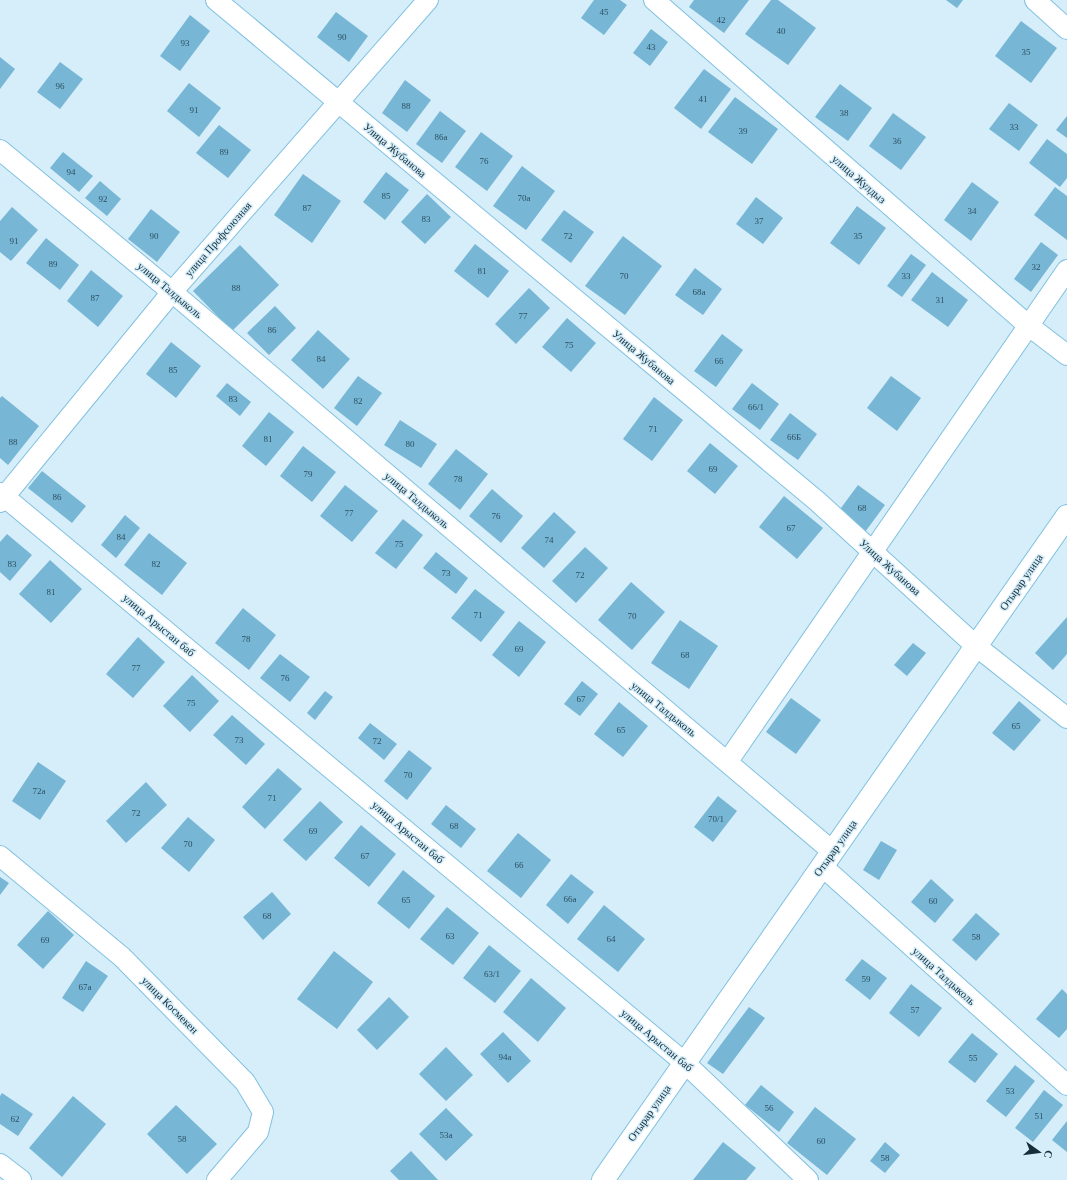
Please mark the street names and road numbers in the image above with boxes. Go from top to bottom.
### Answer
street label: Улица Жубанова [361,120,429,180]
street label: улица Жулдыз [830,152,888,206]
street label: улица Профсоюзная [182,199,254,279]
street label: улица Талдыколь [135,260,205,320]
street label: Улица Жубанова [610,327,678,387]
street label: улица Талдыколь [382,470,452,530]
street label: Улица Жубанова [857,536,923,598]
street label: Отырар улица [997,551,1045,612]
street label: улица Арыстан баб [121,591,198,659]
street label: улица Талдыколь [629,679,699,739]
street label: улица Арыстан баб [370,798,447,866]
street label: Отырар улица [811,817,859,878]
street label: улица Талдыколь [910,945,978,1007]
street label: улица Космекен [139,974,201,1036]
street label: улица Арыстан баб [619,1006,696,1074]
street label: Отырар улица [625,1082,673,1143]

